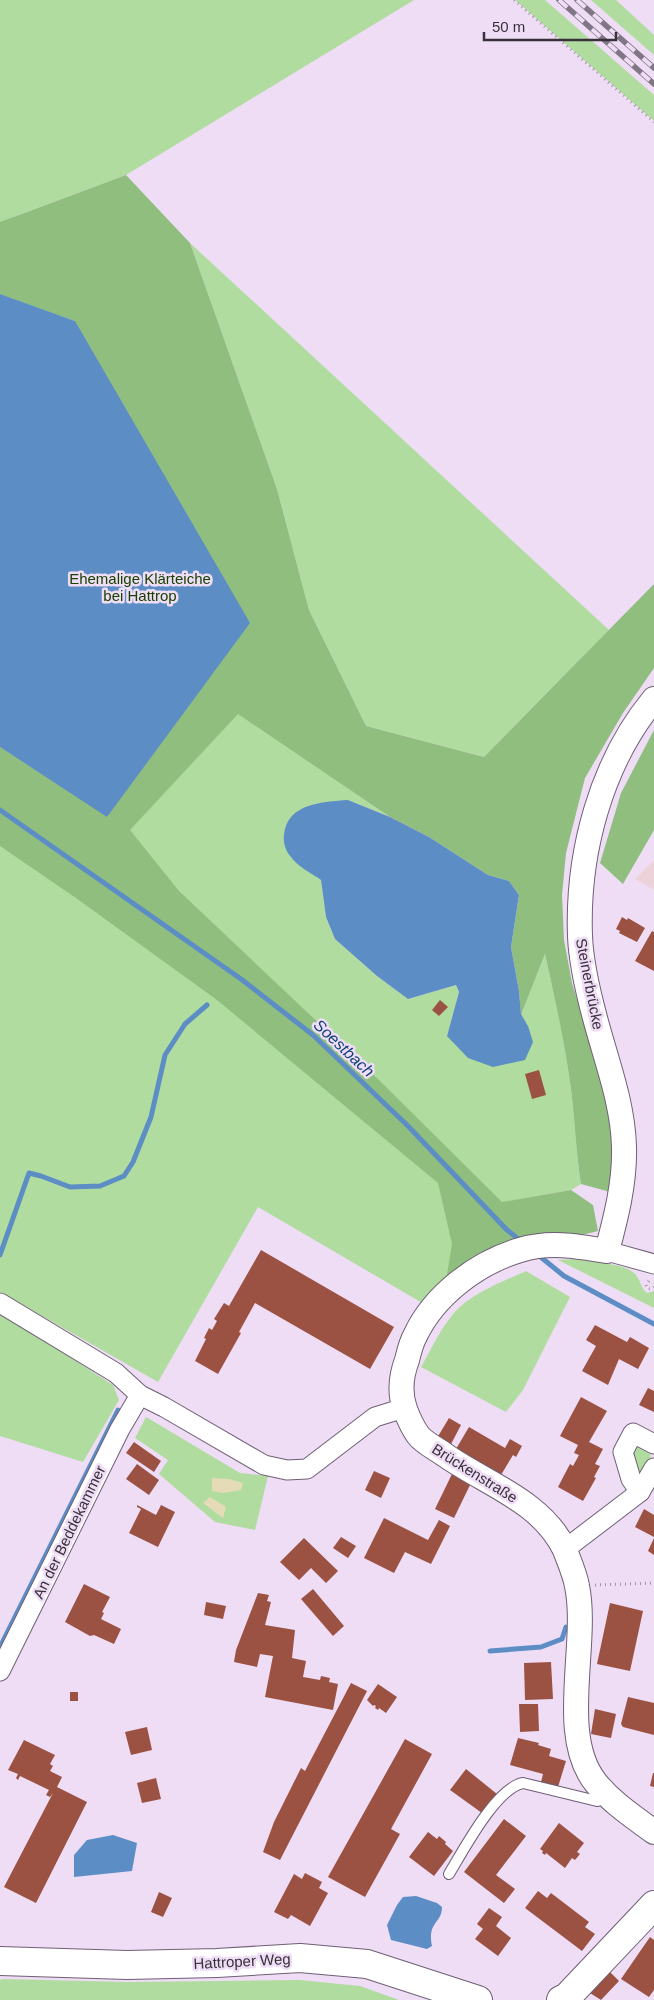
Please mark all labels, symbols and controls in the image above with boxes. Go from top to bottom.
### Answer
scale bar [484,10,616,42]
text: 50 m [492,18,525,35]
park label: Ehemalige Klärteiche bei Hattrop [69,570,211,604]
street label: Steinerbrücke [573,937,607,1031]
water label: Soestbach [311,1016,378,1080]
street label: Brückenstraße [429,1440,521,1506]
street label: An der Beddekammer [29,1463,109,1601]
street label: Hattroper Weg [193,1950,291,1972]

